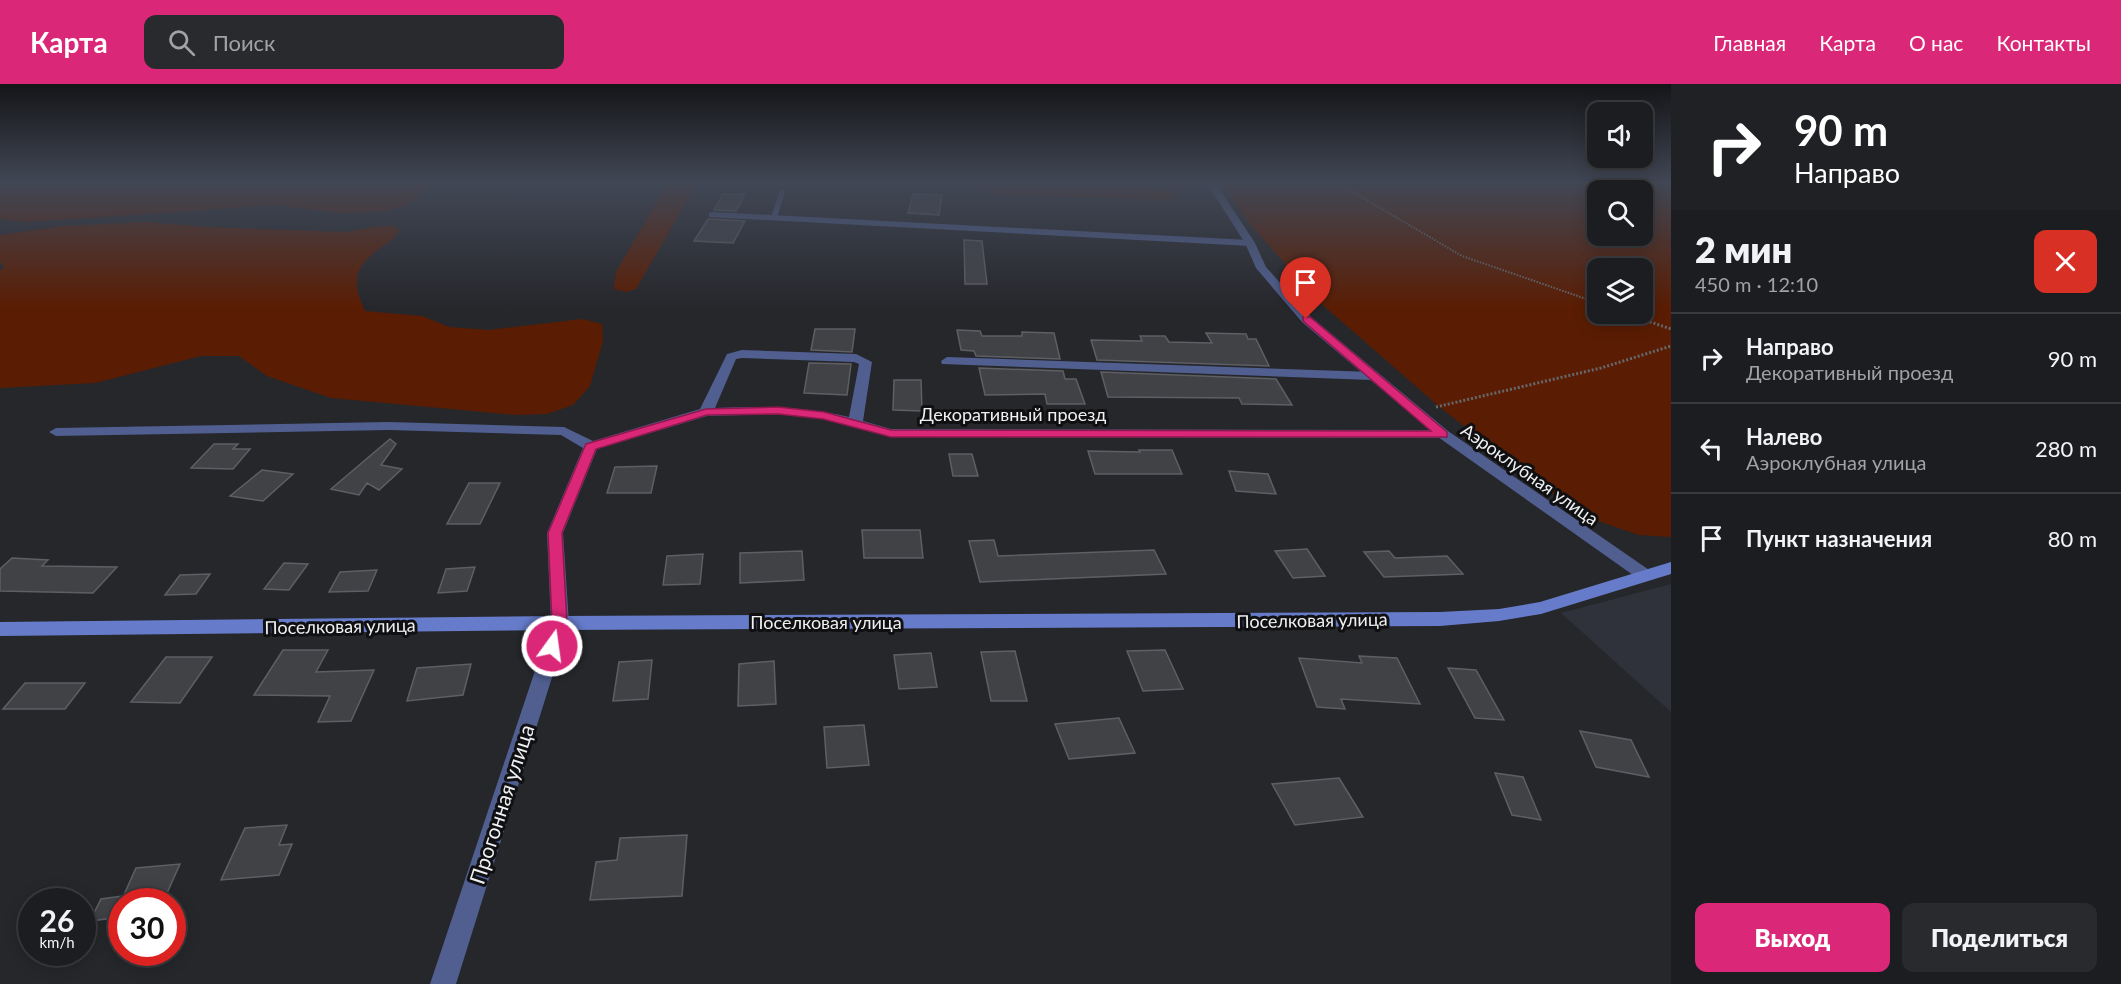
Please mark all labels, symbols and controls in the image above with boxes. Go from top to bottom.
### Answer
search box [144,15,564,69]
text: Карта [30,25,108,59]
icon: search [165,26,198,59]
text: Поиск [213,29,276,56]
text: Главная [1713,30,1786,55]
text: Карта [1819,30,1876,55]
text: О нас [1909,30,1963,55]
text: Контакты [1996,30,2091,55]
map controls [1587,102,1653,324]
button: sound [1587,102,1653,168]
text: 90 m [1794,105,1888,155]
icon: right [1695,108,1773,186]
text: Направо [1794,156,1900,189]
button: search [1587,180,1653,246]
text: 2 мин [1695,227,1792,271]
button: close [2034,230,2097,293]
pin [1280,257,1331,319]
button: layers [1587,258,1653,324]
icon: arrive [1289,266,1322,299]
text: 450 m · 12:10 [1695,272,1818,296]
text: Направо [1746,333,1834,360]
icon: right [1695,342,1728,375]
text: 90 m [2048,345,2097,372]
text: Декоративный проезд [1746,360,1953,384]
street label: Декоративный проезд [920,403,1106,425]
street label: Аэроклубная улица [1457,418,1603,530]
text: Налево [1746,423,1822,450]
icon: left [1695,432,1728,465]
text: 280 m [2035,435,2097,462]
text: Аэроклубная улица [1746,450,1927,474]
icon: arrive [1695,522,1728,555]
text: Пункт назначения [1746,525,1932,552]
text: 80 m [2048,525,2097,552]
street label: Поселковая улица [1236,608,1388,632]
street label: Поселковая улица [750,611,902,633]
street label: Поселковая улица [264,614,416,638]
position arrow [520,614,584,678]
street label: Прогонная улица [463,721,539,887]
speed limit sign: 30 [108,888,186,966]
text: 26 [40,902,74,938]
button: Выход [1695,903,1890,972]
button: Поделиться [1902,903,2097,972]
text: km/h [39,933,75,951]

